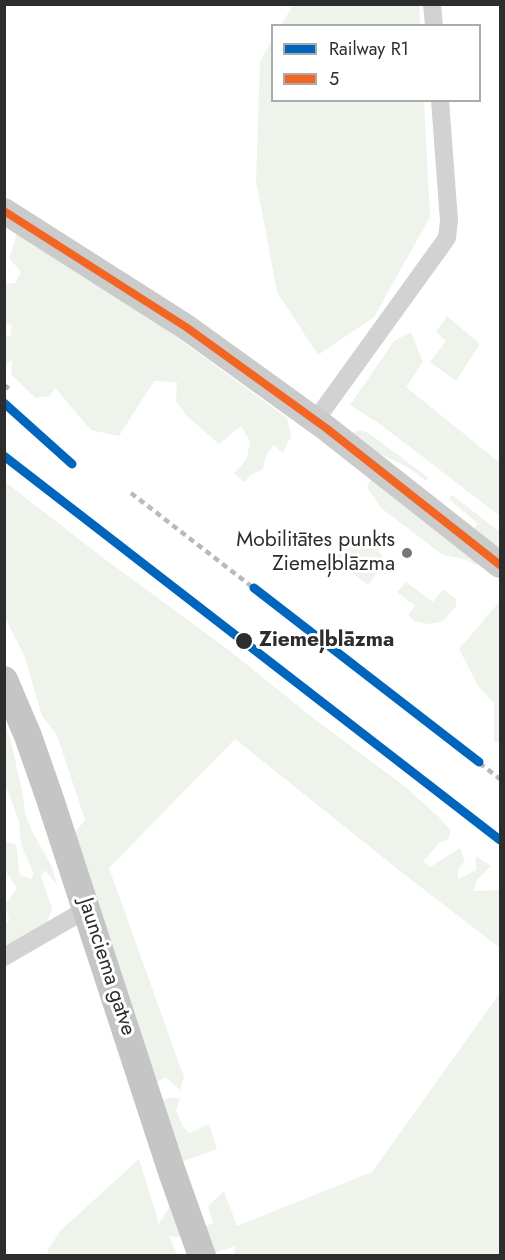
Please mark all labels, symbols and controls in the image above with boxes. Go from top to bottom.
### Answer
legend [271,24,481,102]
text: Railway R1 [329,36,409,62]
text: 5 [329,66,339,92]
place label: Mobilitātes punkts Ziemeļblāzma [236,528,395,578]
marker: Mobilitātes punkts Ziemeļblāzma [400,546,414,560]
place label: Ziemeļblāzma [259,628,394,654]
marker: Ziemeļblāzma [234,631,254,651]
street label: Jaunciema gatve [72,895,140,1039]

